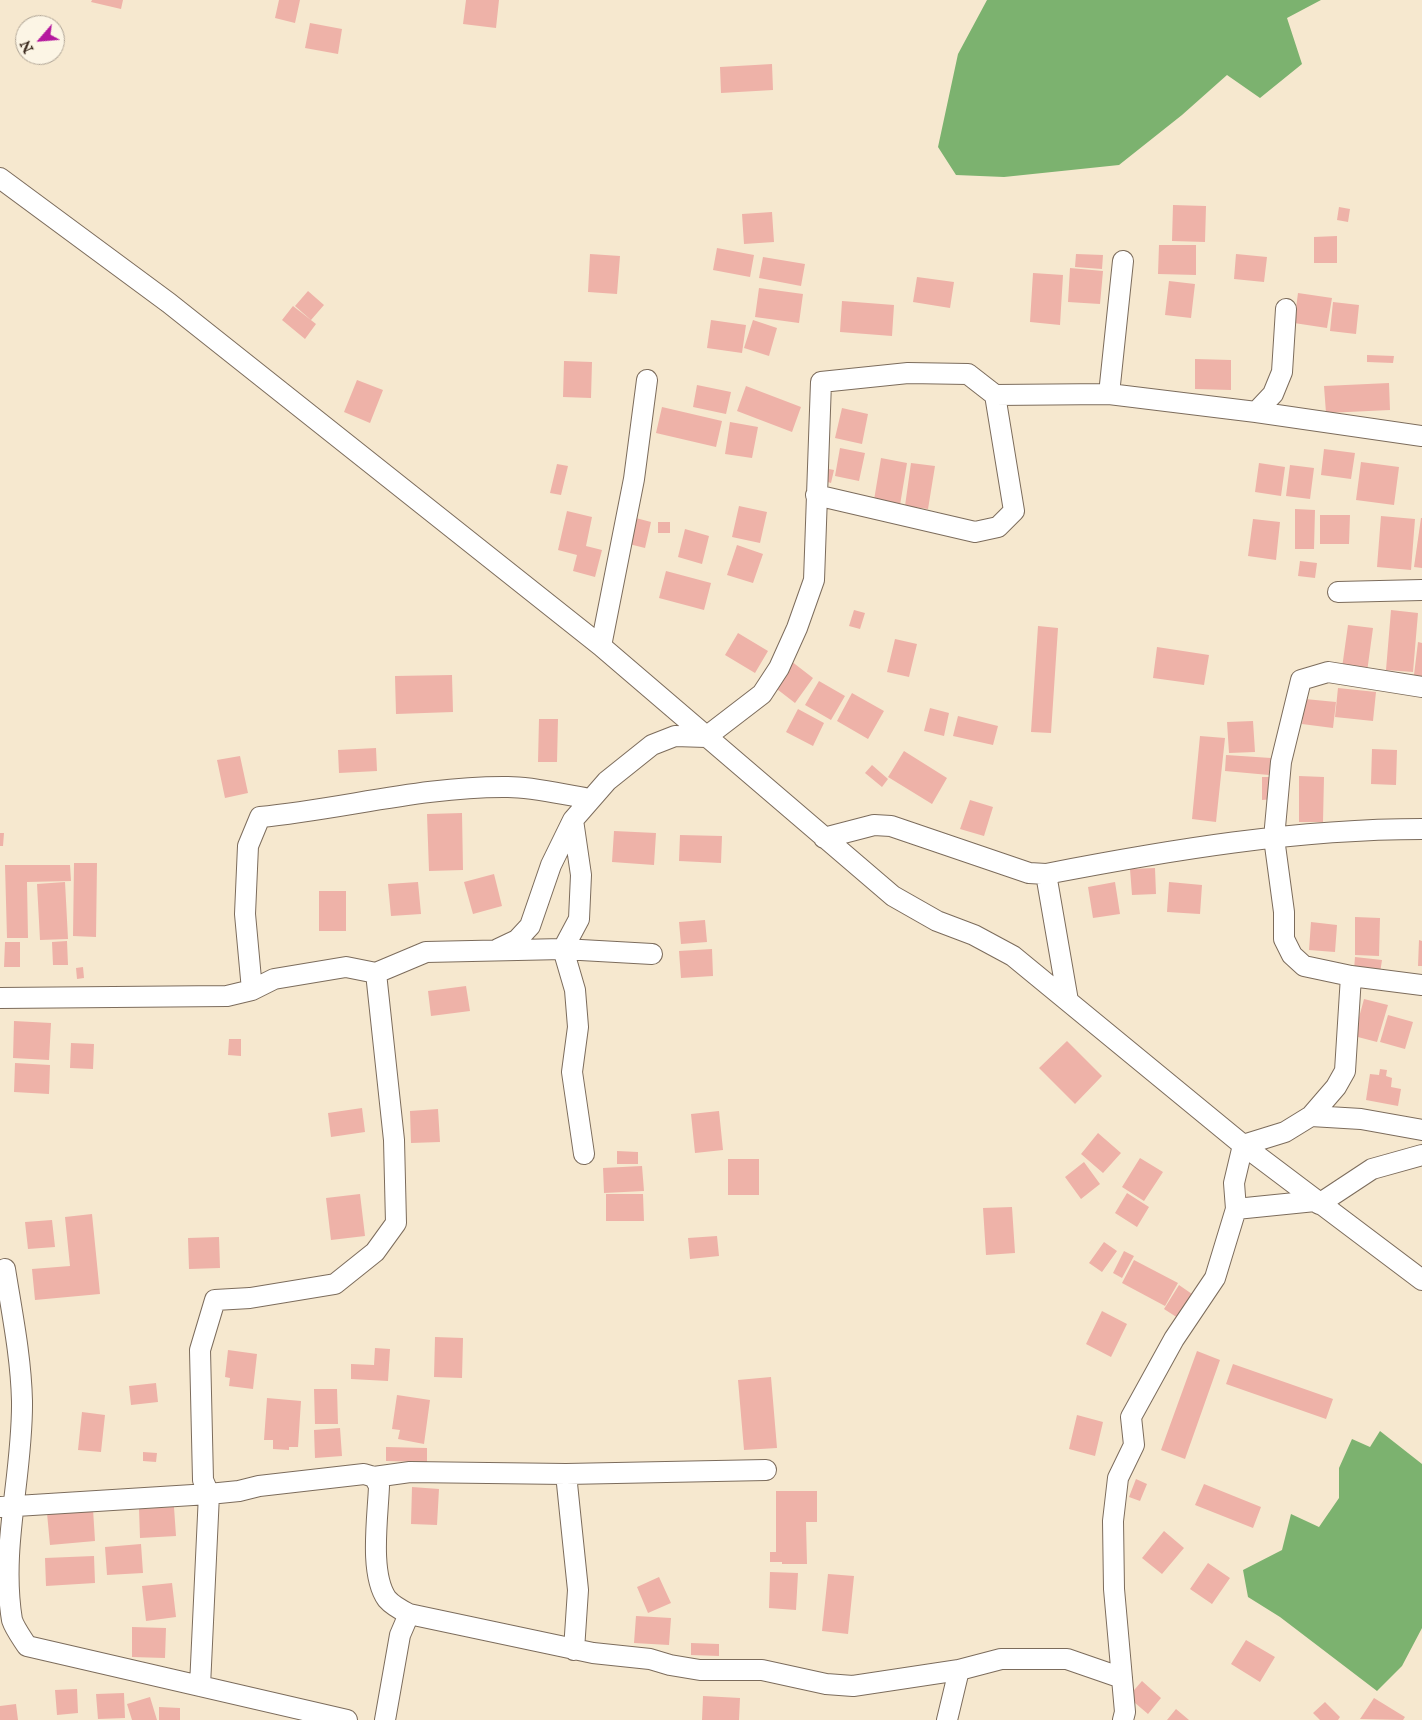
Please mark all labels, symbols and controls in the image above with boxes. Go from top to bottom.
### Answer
north arrow [15,15,65,65]
text: N [17,37,38,56]

